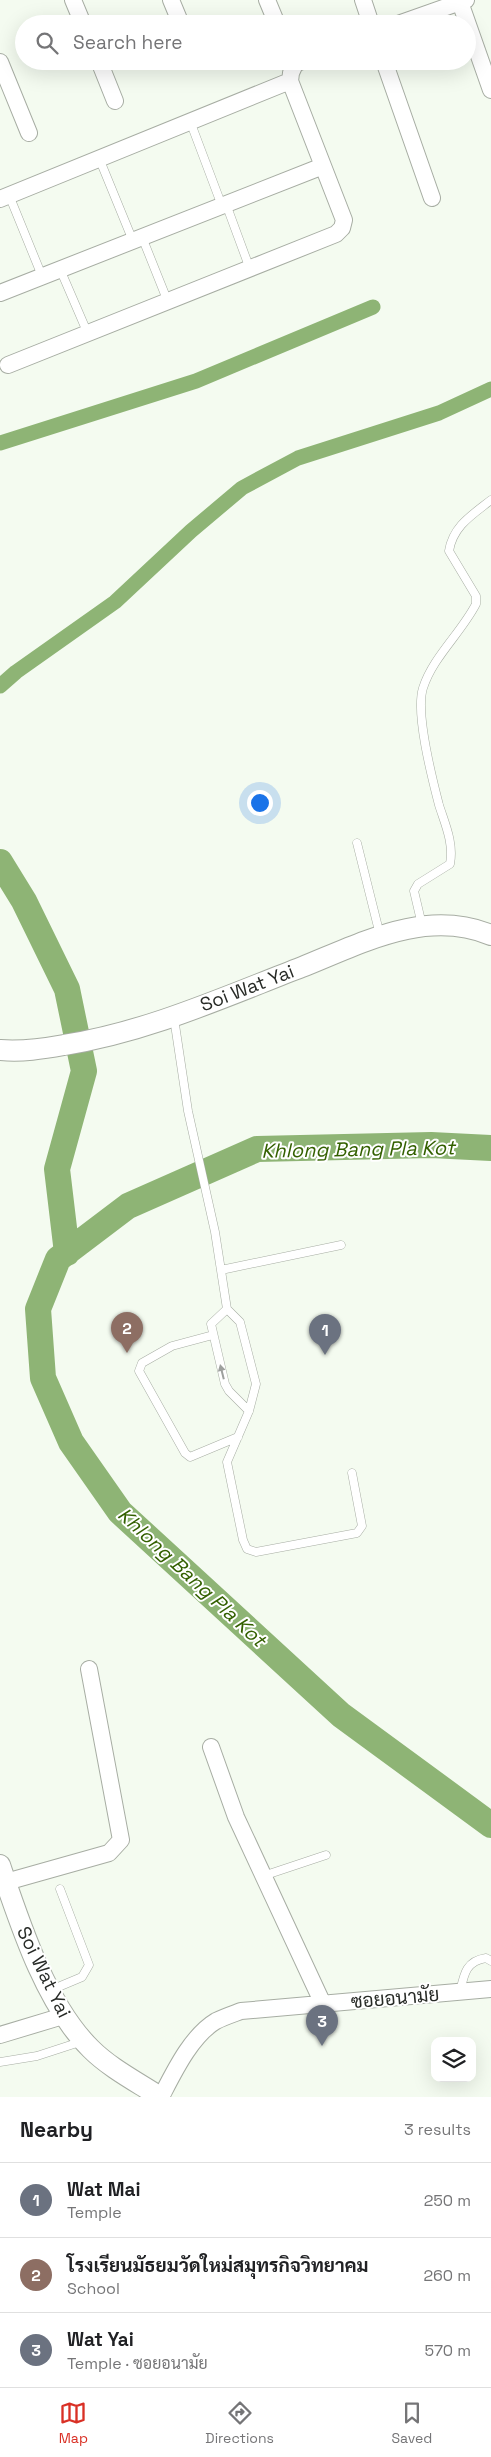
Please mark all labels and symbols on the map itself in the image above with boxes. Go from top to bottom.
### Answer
your location [247,790,273,816]
street label: Soi Wat Yai [197,959,297,1017]
water label: Khlong Bang Pla Kot [261,1134,457,1164]
pin: 2 [111,1312,143,1353]
pin: 1 [309,1314,341,1355]
one-way arrow [218,1364,226,1379]
water label: Khlong Bang Pla Kot [112,1502,273,1654]
street label: Soi Wat Yai [11,1922,77,2022]
street label: ซอยอนามัย [350,1982,440,2014]
pin: 3 [306,2005,338,2046]

